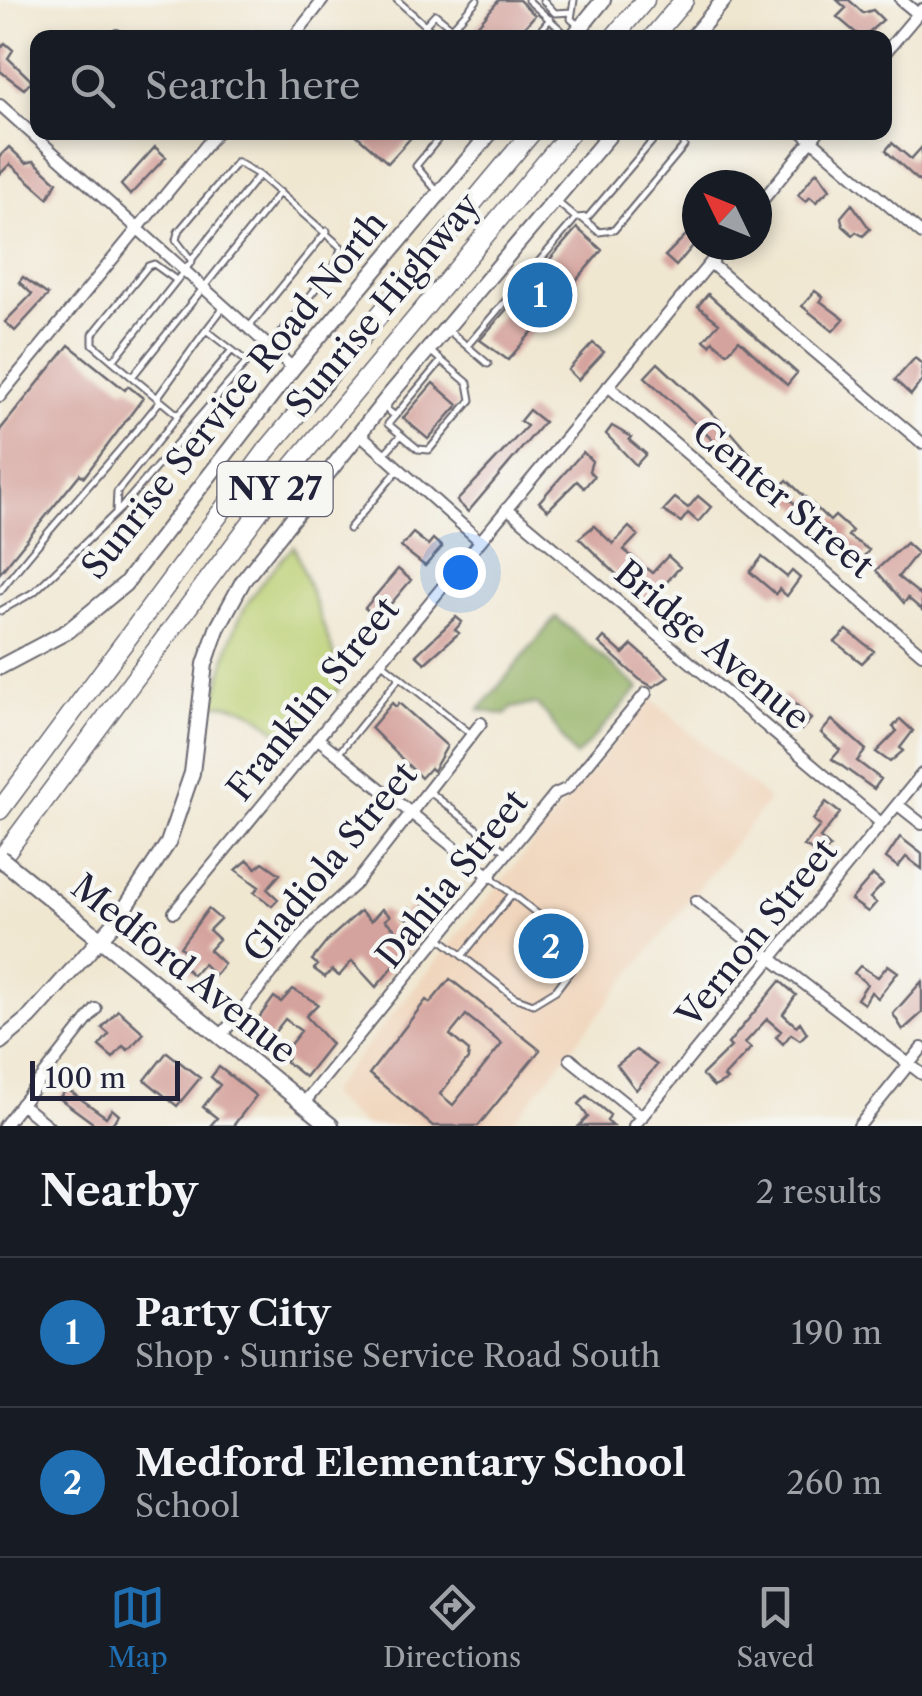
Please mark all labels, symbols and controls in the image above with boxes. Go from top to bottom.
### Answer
search box [30,30,892,140]
icon: search [65,58,120,113]
text: Search here [145,62,360,109]
north arrow [682,170,772,260]
street label: Sunrise Highway [276,184,489,425]
street label: Sunrise Service Road North [72,202,395,587]
pin: 1 [508,258,572,332]
street label: Center Street [684,410,883,587]
road number: NY 27 [218,462,332,516]
your location [435,547,486,598]
street label: Bridge Avenue [606,551,819,739]
street label: Franklin Street [217,588,408,809]
street label: Gladiola Street [234,753,426,970]
street label: Dahlia Street [367,781,537,976]
street label: Vernon Street [667,829,846,1036]
street label: Medford Avenue [63,865,305,1072]
pin: 2 [518,908,584,984]
scale bar [30,1056,180,1100]
text: 100 m [45,1061,126,1095]
text: Nearby [40,1165,198,1217]
text: 2 results [756,1172,882,1211]
text: Party City [135,1289,331,1336]
text: 1 [65,1313,80,1352]
text: 190 m [791,1313,882,1352]
text: Shop · Sunrise Service Road South [135,1336,660,1375]
text: Medford Elementary School [135,1439,686,1486]
text: 2 [63,1463,82,1502]
text: 260 m [786,1463,882,1502]
text: School [135,1486,240,1525]
tab: Map [108,1580,168,1674]
tab: Directions [383,1580,521,1674]
tab: Saved [737,1580,814,1674]

